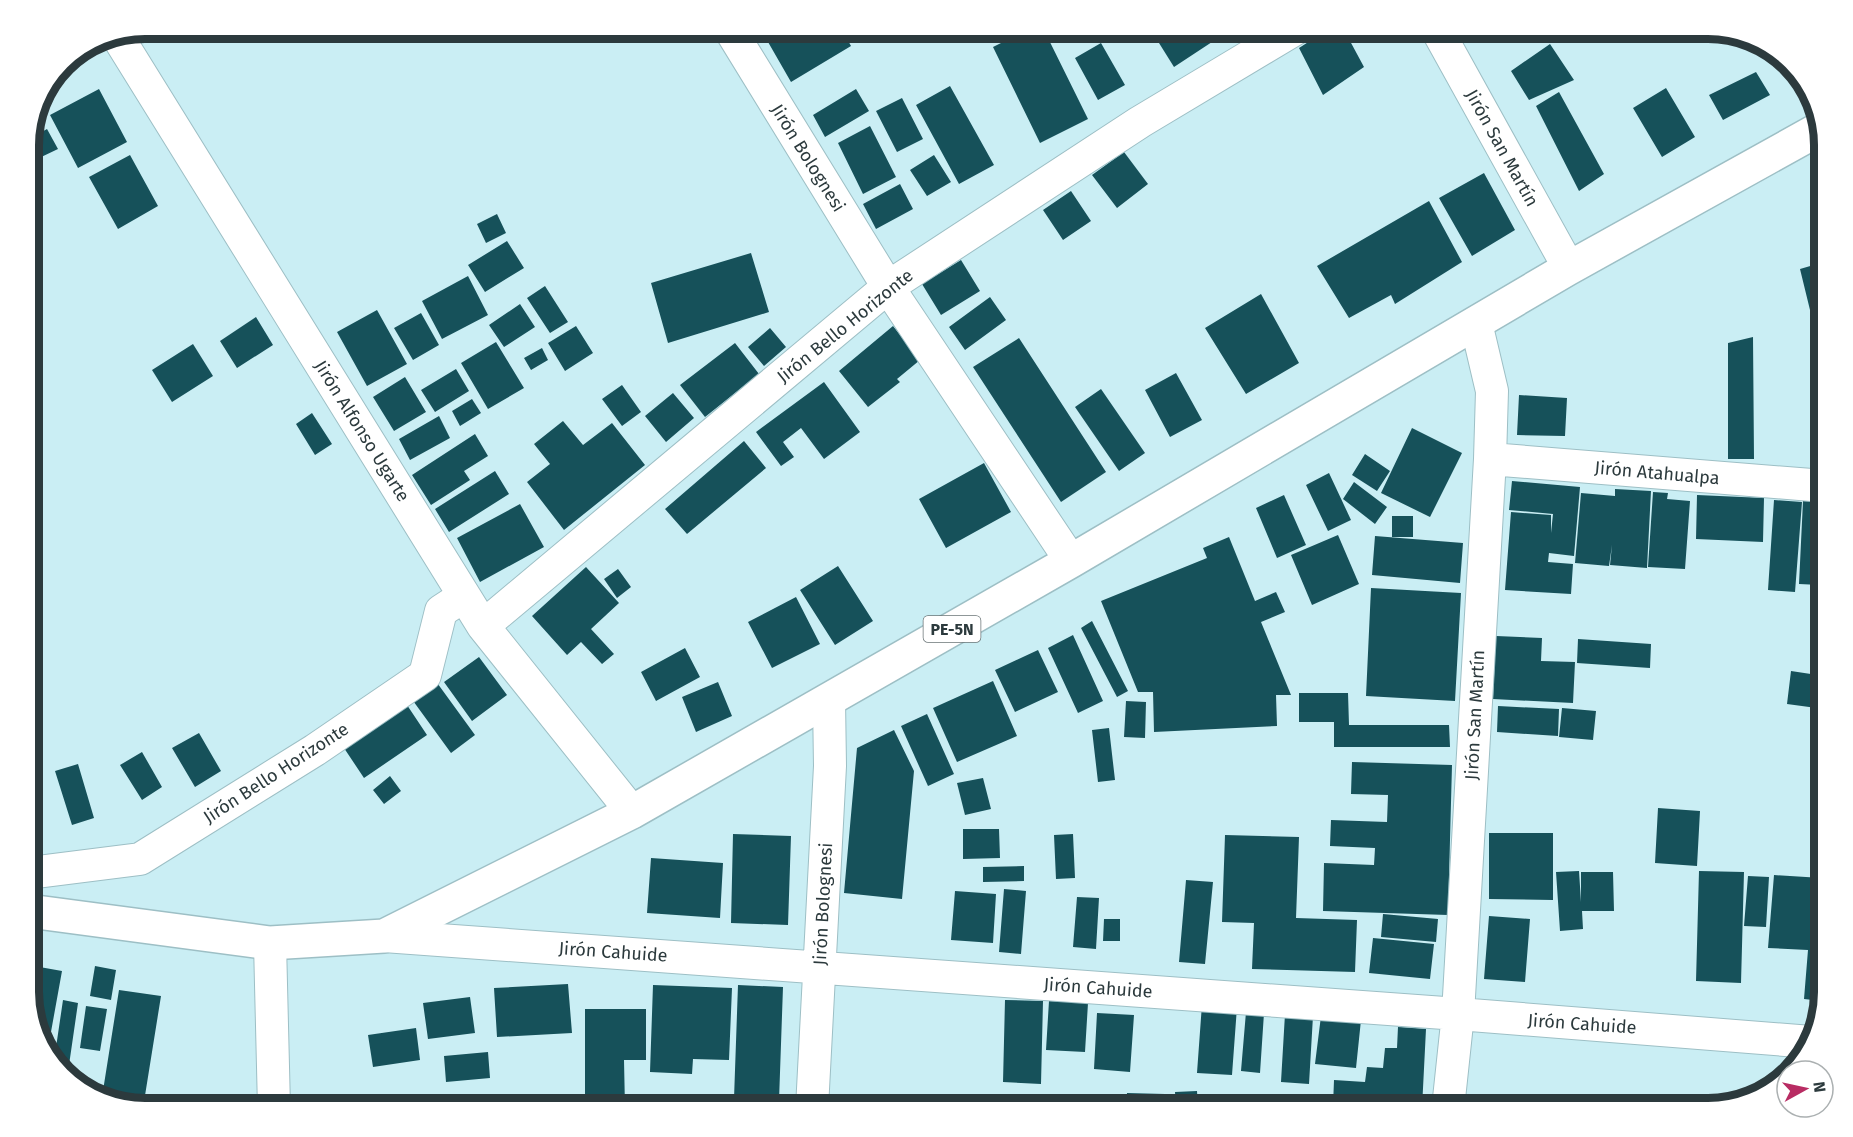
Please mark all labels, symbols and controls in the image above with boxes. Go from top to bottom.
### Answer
street label: Jirón San Martín [1461,86,1543,210]
street label: Jirón Bolognesi [766,100,850,216]
street label: Jirón Bello Horizonte [772,264,918,388]
street label: Jirón Alfonso Ugarte [310,356,414,506]
street label: Jirón Atahualpa [1594,457,1720,489]
road number: PE-5N [924,616,980,642]
street label: Jirón San Martín [1461,649,1489,781]
street label: Jirón Bello Horizonte [199,718,353,828]
street label: Jirón Bolognesi [809,842,837,966]
street label: Jirón Cahuide [558,937,668,967]
street label: Jirón Cahuide [1043,973,1153,1003]
street label: Jirón Cahuide [1527,1009,1637,1039]
north arrow [1775,1059,1835,1119]
text: N [1809,1080,1830,1094]

